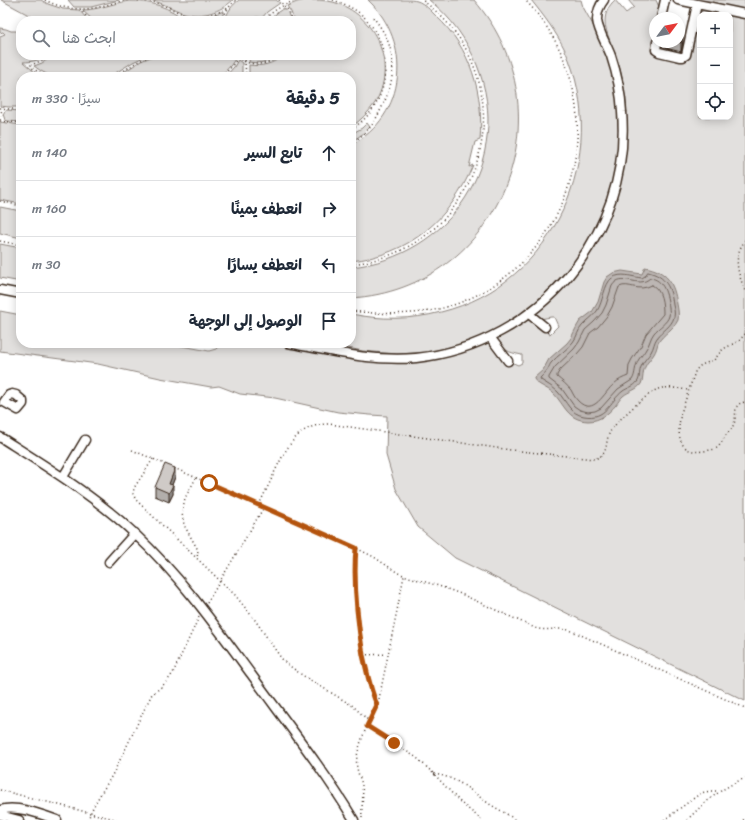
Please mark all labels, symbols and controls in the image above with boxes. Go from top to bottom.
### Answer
north arrow [649,12,685,48]
map controls [697,12,733,120]
button: + [697,12,733,48]
search box [16,16,356,60]
text: ابحث هنا [62,25,116,51]
icon: search [30,27,52,49]
button: − [697,48,733,84]
text: 5 دقيقة [286,83,340,113]
button: locate [697,84,733,120]
text: سيرًا · 330 m [32,87,101,110]
text: تابع السير [245,140,302,166]
text: 140 m [32,141,67,164]
icon: ahead [318,142,340,164]
text: انعطف يمينًا [231,196,302,222]
text: 160 m [32,197,67,220]
icon: right [318,198,340,220]
text: انعطف يسارًا [227,252,302,278]
text: 30 m [32,253,61,276]
icon: left [318,254,340,276]
text: الوصول إلى الوجهة [189,308,302,334]
icon: arrive [318,310,340,332]
route start [200,474,218,492]
route end [385,734,403,752]

